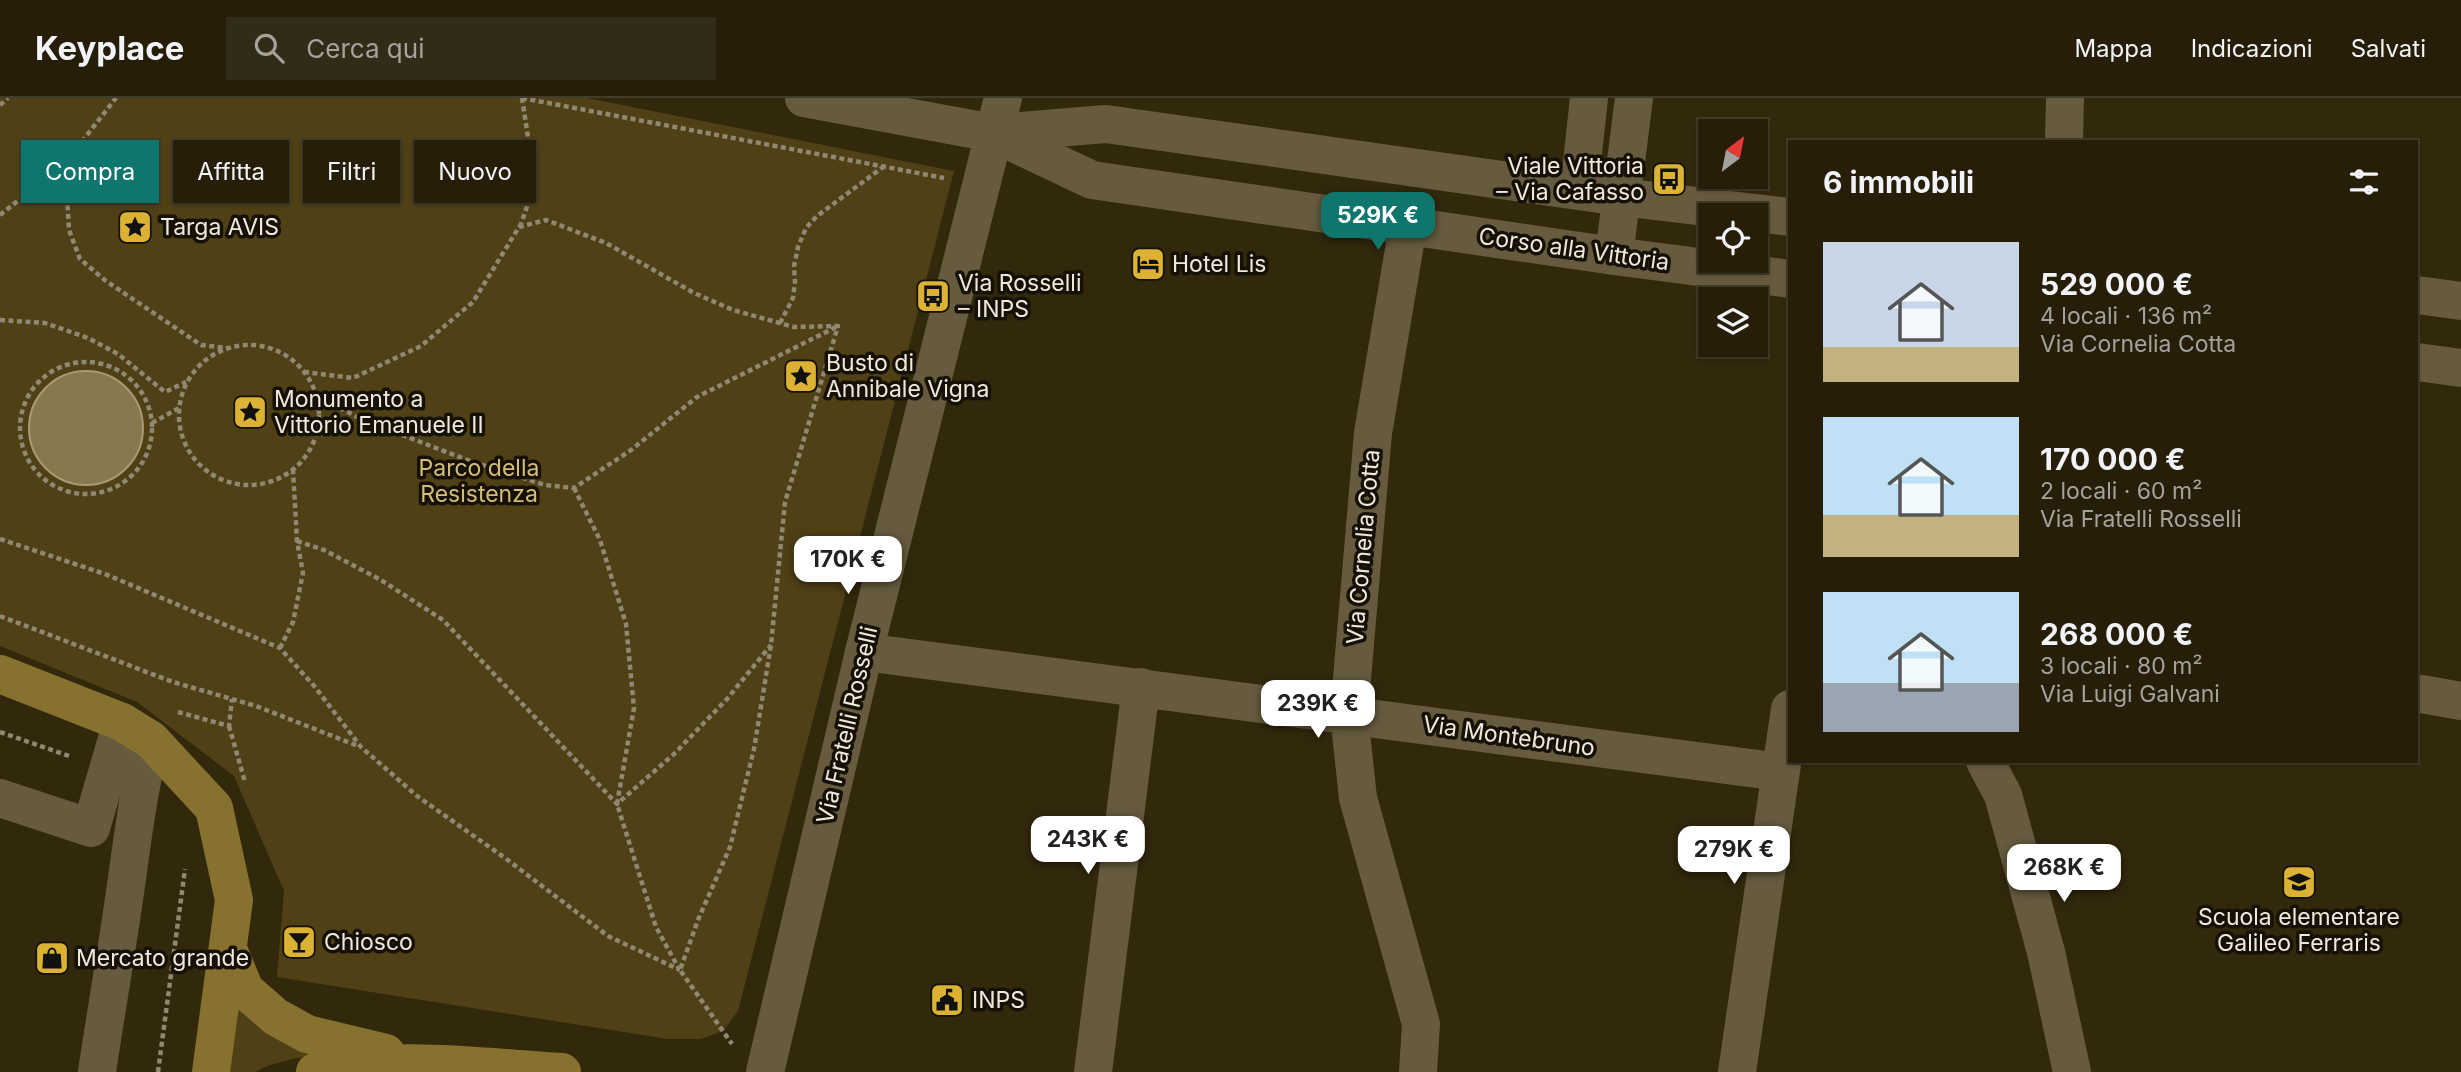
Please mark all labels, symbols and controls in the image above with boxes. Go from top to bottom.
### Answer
search box [226,17,716,80]
text: Keyplace [35,28,184,68]
icon: search [250,29,288,67]
text: Cerca qui [306,33,424,64]
text: Mappa [2074,34,2153,63]
text: Indicazioni [2191,34,2313,63]
text: Salvati [2351,34,2426,63]
north arrow [1698,119,1768,189]
map controls [1698,119,1768,357]
chip: Compra [21,140,159,203]
chip: Affitta [173,140,289,203]
chip: Filtri [303,140,400,203]
chip: Nuovo [414,140,536,203]
place label: Viale Vittoria – Via Cafasso [1496,152,1644,206]
bus stop icon: Viale Vittoria – Via Cafasso [1650,160,1688,198]
icon: filters [2345,163,2383,201]
text: 6 immobili [1823,164,1974,200]
pin: 529K € [1321,192,1435,252]
text: 529K € [1337,201,1419,229]
button: locate [1698,203,1768,273]
place icon: Targa AVIS [116,208,154,246]
place label: Targa AVIS [160,213,279,241]
street label: Corso alla Vittoria [1477,222,1671,276]
hotel icon: Hotel Lis [1129,245,1167,283]
place label: Hotel Lis [1172,250,1266,278]
text: 529 000 € [2040,266,2193,302]
place label: Via Rosselli – INPS [958,269,1081,323]
icon: home [1879,270,1963,354]
bus stop icon: Via Rosselli – INPS [914,277,952,315]
button: layers [1698,287,1768,357]
text: 4 locali · 136 m² [2040,302,2212,330]
text: Via Cornelia Cotta [2040,330,2236,358]
place label: Busto di Annibale Vigna [826,349,989,403]
place icon: Busto di Annibale Vigna [782,357,820,395]
place label: Monumento a Vittorio Emanuele II [274,385,484,439]
place icon: Monumento a Vittorio Emanuele II [231,393,269,431]
text: 170 000 € [2040,441,2186,477]
icon: home [1879,445,1963,529]
street label: Via Cornelia Cotta [1341,448,1385,646]
park label: Parco della Resistenza [419,454,539,508]
text: 2 locali · 60 m² [2040,477,2202,505]
text: Via Fratelli Rosselli [2040,505,2242,533]
pin: 170K € [791,536,905,596]
text: 170K € [810,545,886,573]
text: 268 000 € [2040,616,2193,652]
icon: home [1879,620,1963,704]
street label: Via Fratelli Rosselli [811,624,883,826]
text: 3 locali · 80 m² [2040,652,2203,680]
pin: 239K € [1261,680,1375,740]
text: Via Luigi Galvani [2040,680,2220,708]
text: 239K € [1277,689,1359,717]
street label: Via Montebruno [1421,710,1597,762]
pin: 243K € [1031,816,1145,876]
text: 243K € [1047,825,1129,853]
pin: 279K € [1677,826,1791,886]
text: 279K € [1694,835,1774,863]
pin: 268K € [2007,844,2121,904]
text: 268K € [2023,853,2105,881]
school or university icon: Scuola elementare Galileo Ferraris [2280,863,2318,901]
place label: Scuola elementare Galileo Ferraris [2198,903,2400,957]
bar icon: Chiosco [280,923,318,961]
place label: Chiosco [324,928,413,956]
shop icon: Mercato grande [33,939,71,977]
place label: Mercato grande [76,944,249,972]
public building icon: INPS [928,981,966,1019]
place label: INPS [972,986,1025,1014]

